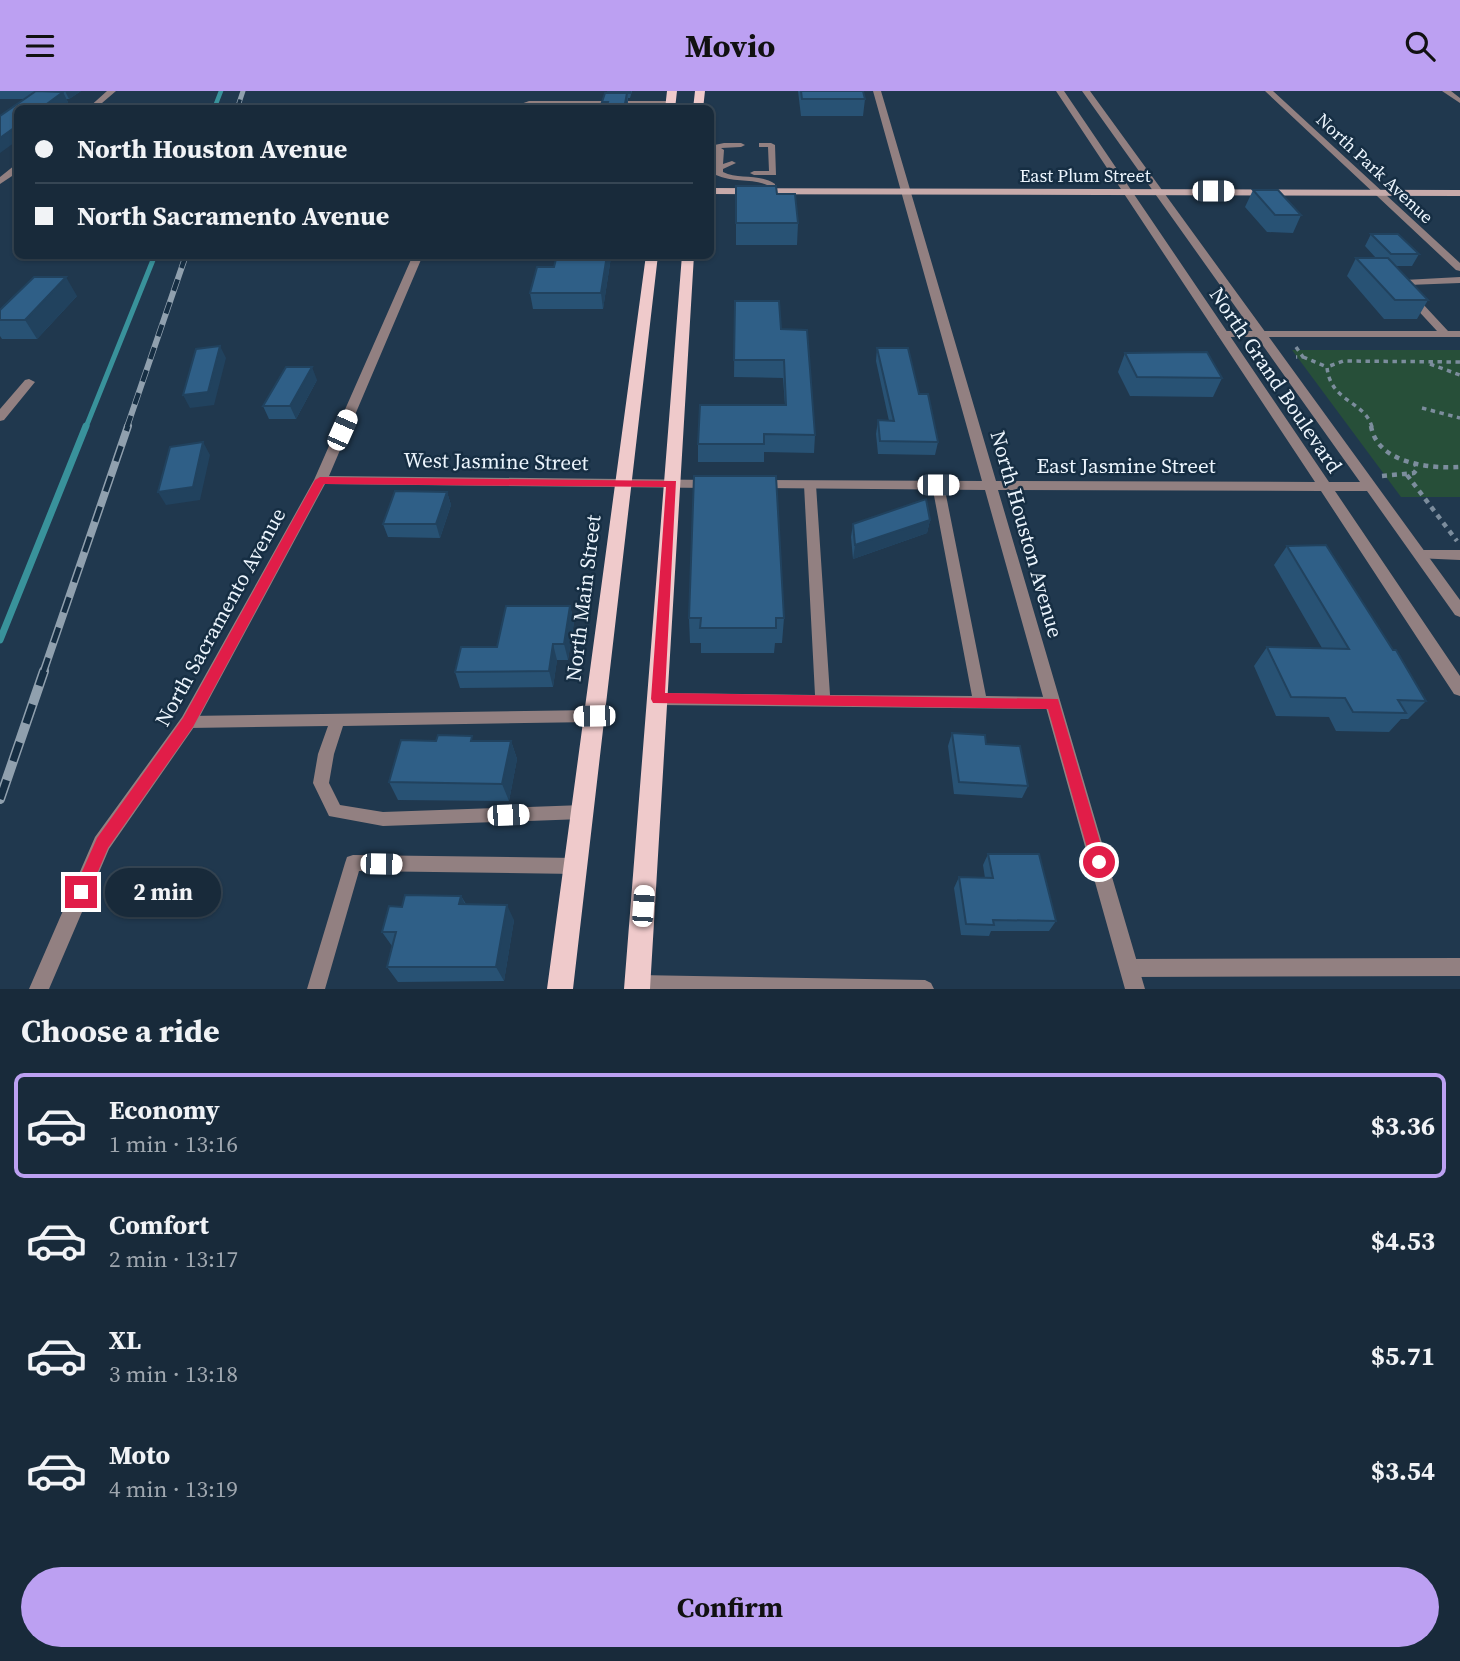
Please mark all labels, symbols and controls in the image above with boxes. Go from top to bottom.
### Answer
text: Movio [685,24,775,68]
icon: menu [21,27,59,65]
icon: search [1401,27,1439,65]
street label: North Park Avenue [1311,107,1439,229]
text: North Houston Avenue [77,131,347,167]
street label: East Plum Street [1019,163,1151,188]
car [1193,181,1235,202]
text: North Sacramento Avenue [77,198,389,234]
street label: North Grand Boulevard [1203,281,1349,479]
car [324,407,361,453]
street label: North Houston Avenue [984,427,1070,641]
street label: West Jasmine Street [403,445,589,477]
street label: East Jasmine Street [1036,451,1216,480]
car [918,475,960,496]
street label: North Sacramento Avenue [148,503,292,731]
street label: North Main Street [558,513,608,683]
car [573,705,616,727]
car [487,804,530,826]
route start [1083,846,1115,878]
car [360,853,403,875]
callout: 2 min [106,867,221,917]
route end [65,876,97,908]
text: 2 min [133,876,193,908]
car [632,884,655,928]
text: Choose a ride [21,1009,220,1053]
text: Economy [109,1092,220,1128]
icon: car [25,1094,88,1157]
text: $3.36 [1371,1108,1435,1144]
text: 1 min · 13:16 [109,1128,238,1160]
text: Comfort [109,1207,209,1243]
icon: car [25,1209,88,1272]
text: $4.53 [1371,1223,1435,1259]
text: 2 min · 13:17 [109,1243,238,1275]
text: XL [109,1322,141,1358]
icon: car [25,1324,88,1387]
text: $5.71 [1371,1338,1435,1374]
text: 3 min · 13:18 [109,1358,238,1390]
text: Moto [109,1437,170,1473]
icon: car [25,1439,88,1502]
text: $3.54 [1371,1453,1435,1489]
text: 4 min · 13:19 [109,1473,238,1505]
button: Confirm [21,1567,1439,1647]

